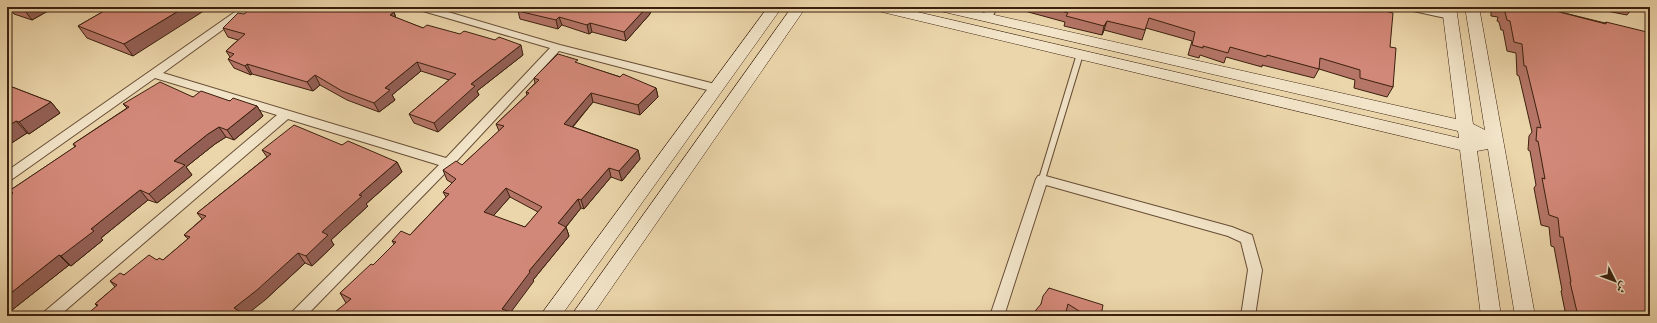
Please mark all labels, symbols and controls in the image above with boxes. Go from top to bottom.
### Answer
north arrow [1595,261,1635,301]
text: ش [1613,278,1631,296]

